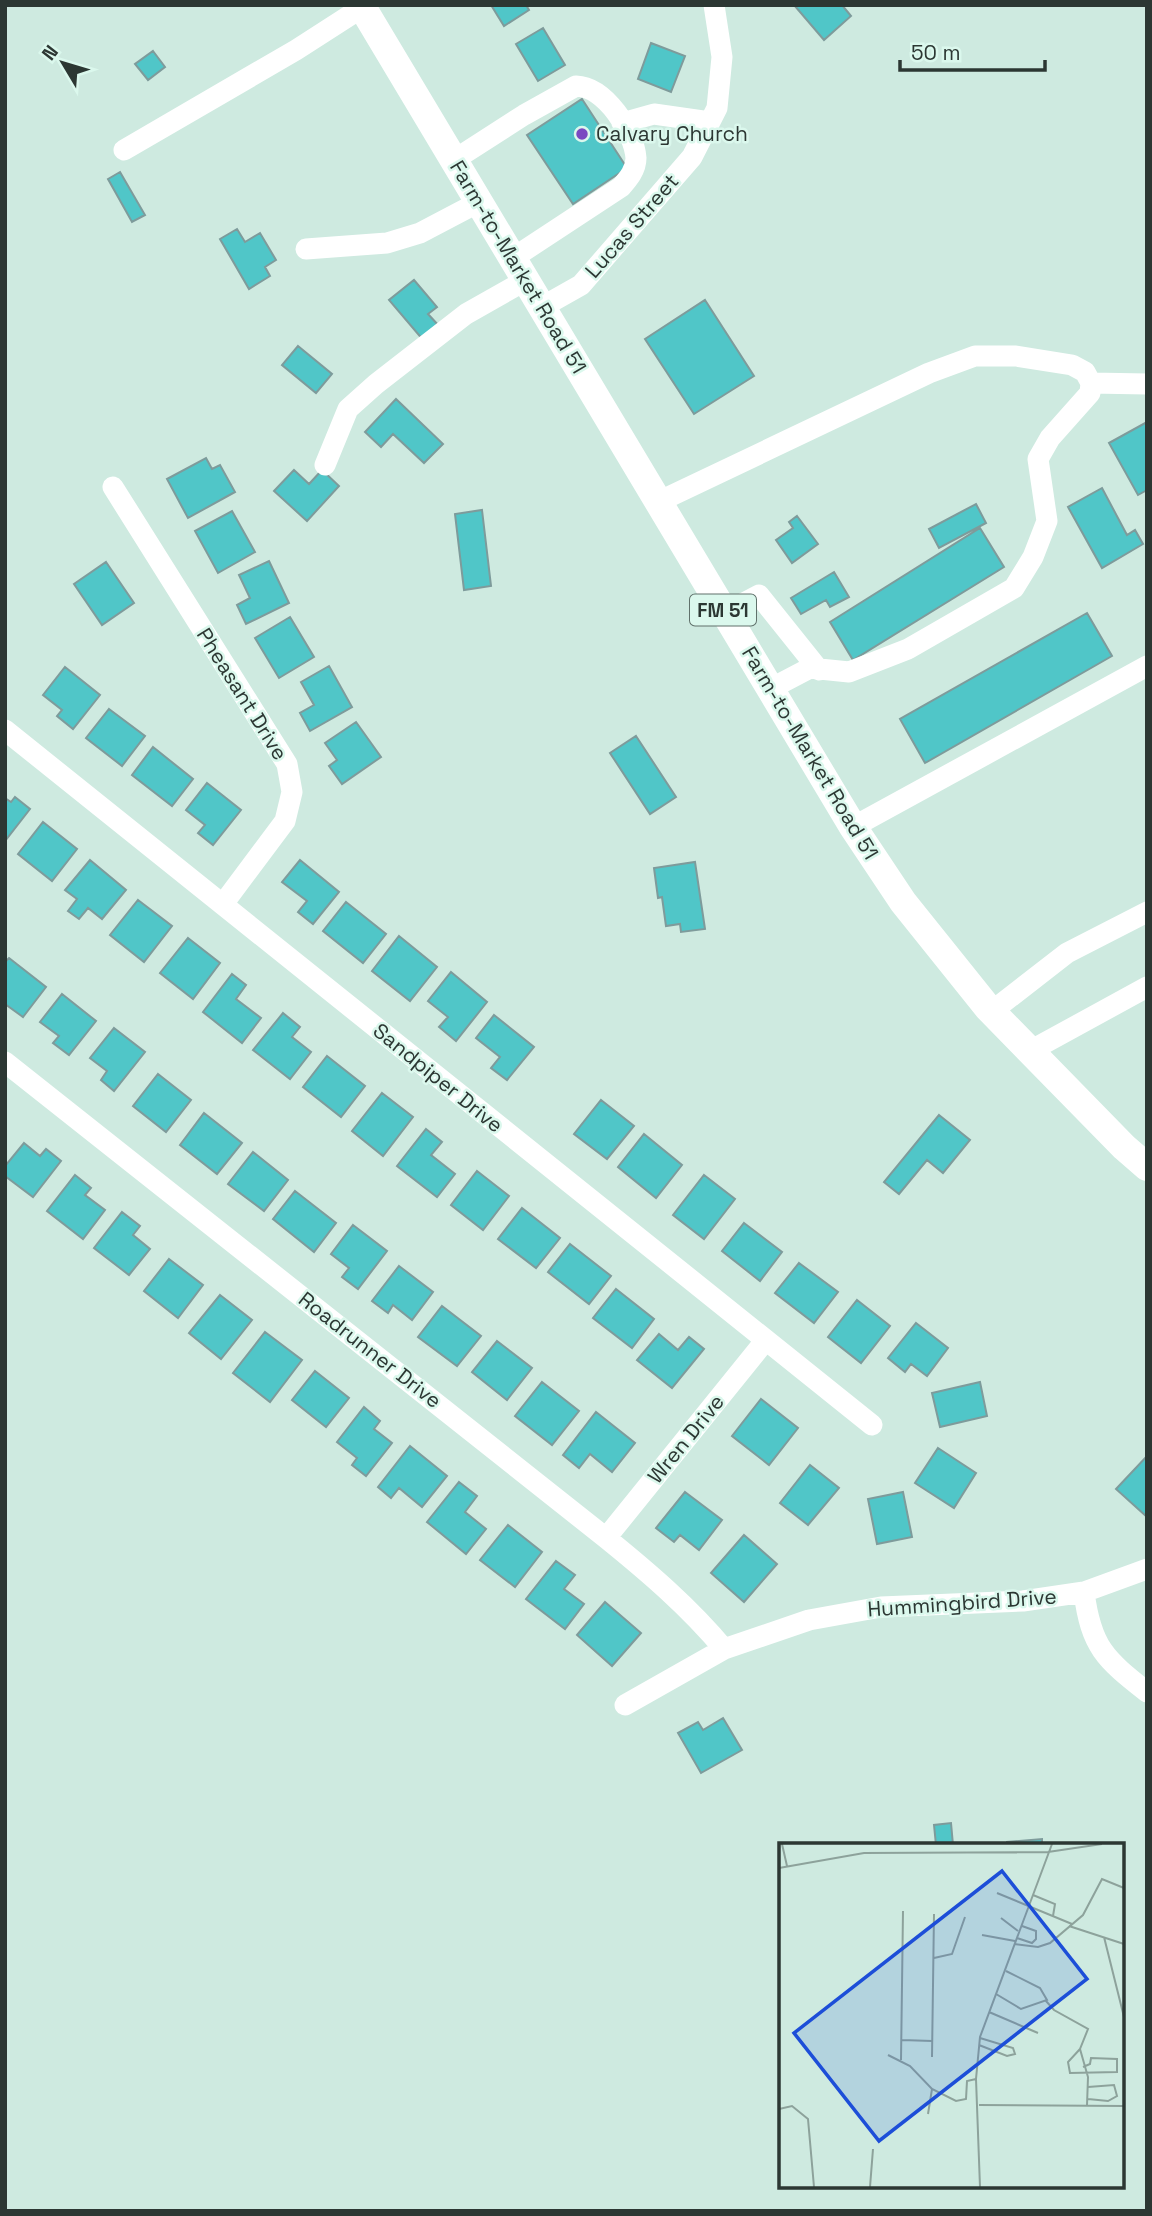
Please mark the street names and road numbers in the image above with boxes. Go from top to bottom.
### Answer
street label: Farm-to-Market Road 51 [444,155,593,378]
street label: Lucas Street [579,168,684,283]
road number: FM 51 [690,594,756,625]
street label: Pheasant Drive [191,623,294,765]
street label: Farm-to-Market Road 51 [736,641,885,864]
street label: Sandpiper Drive [368,1017,509,1138]
street label: Roadrunner Drive [293,1285,447,1414]
street label: Wren Drive [641,1389,730,1489]
street label: Hummingbird Drive [866,1582,1058,1623]

